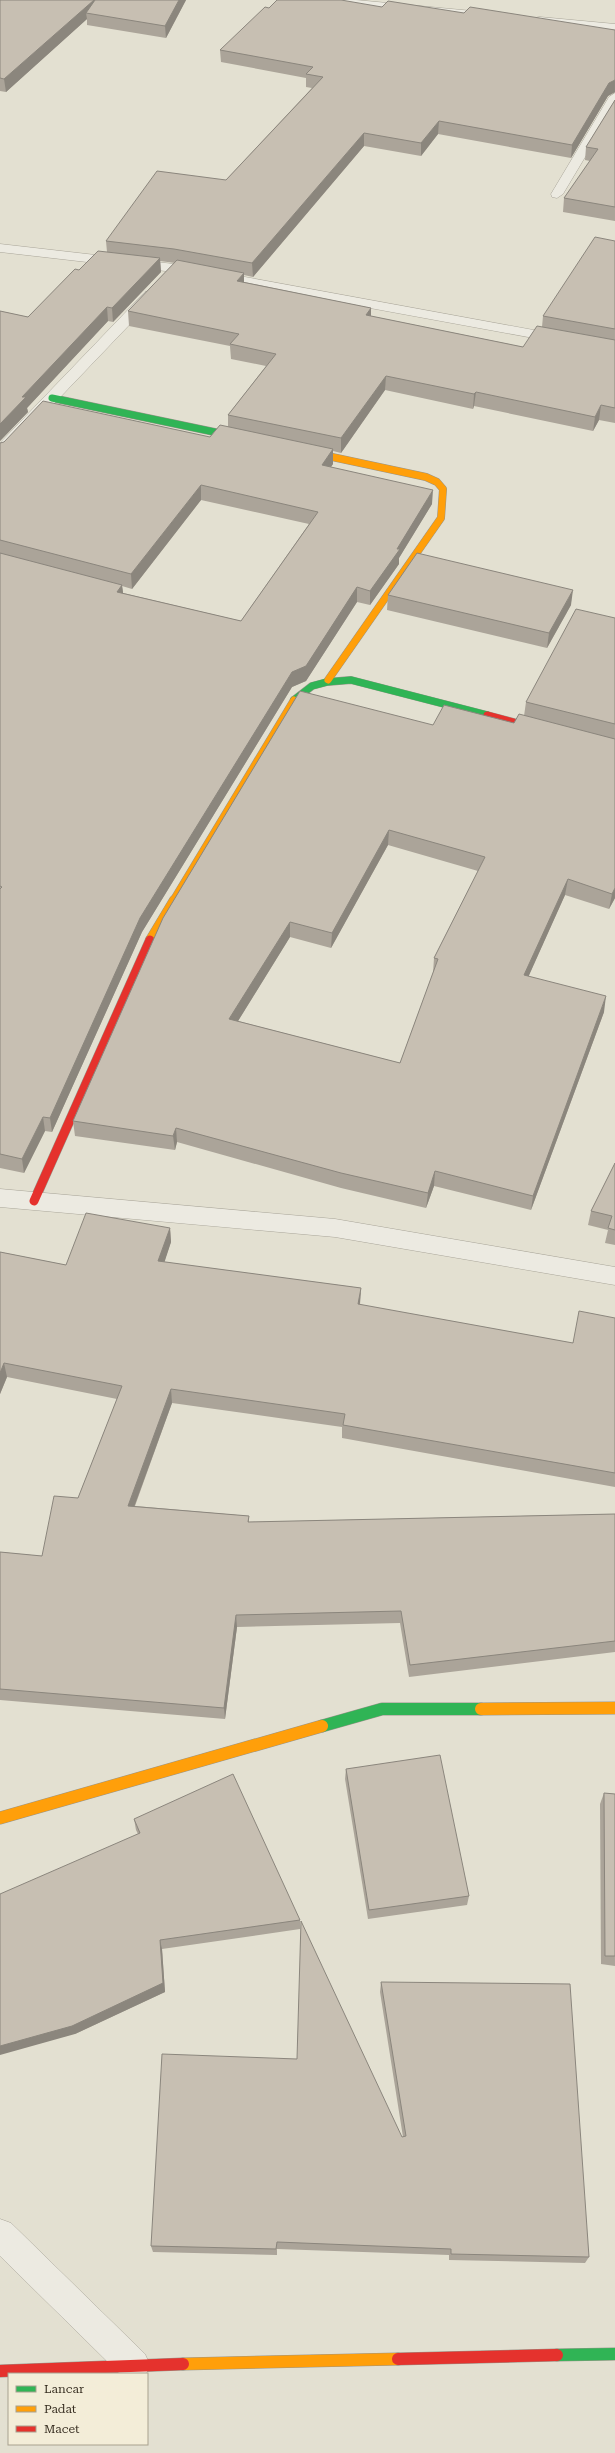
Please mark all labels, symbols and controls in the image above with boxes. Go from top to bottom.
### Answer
legend [8,2373,148,2445]
text: Lancar [44,2382,84,2396]
text: Padat [44,2402,77,2416]
text: Macet [44,2422,80,2436]

